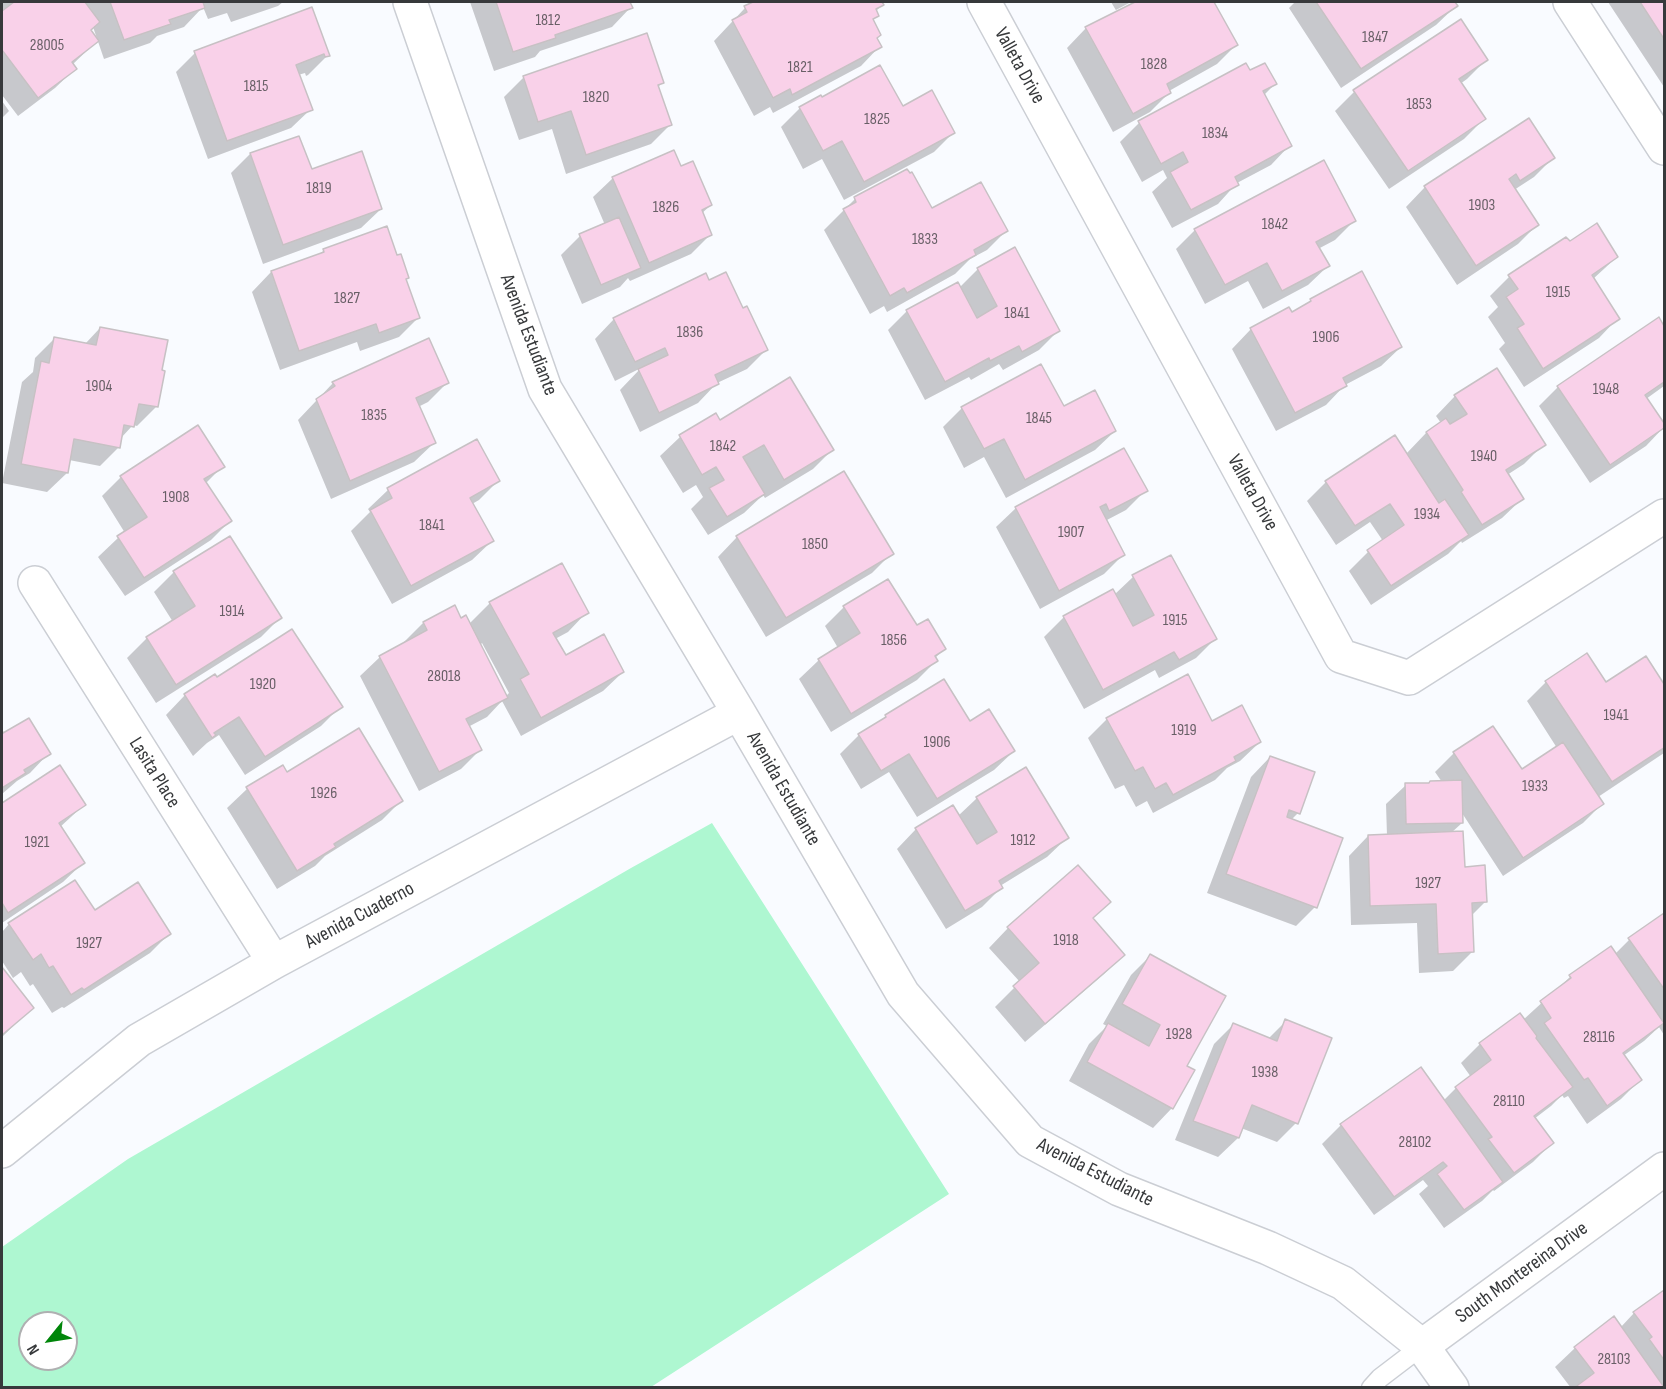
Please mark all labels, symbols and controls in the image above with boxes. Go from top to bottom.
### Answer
house number: 1812 [536,11,560,31]
street label: Valleta Drive [988,24,1050,108]
house number: 1847 [1362,28,1388,48]
house number: 28005 [30,36,64,56]
house number: 1828 [1141,55,1167,75]
house number: 1821 [787,58,813,78]
house number: 1815 [244,77,268,97]
house number: 1820 [583,88,609,108]
house number: 1853 [1406,95,1432,115]
house number: 1825 [864,110,890,130]
house number: 1834 [1202,124,1228,144]
house number: 1819 [306,179,332,199]
house number: 1903 [1469,196,1495,216]
house number: 1826 [653,198,679,218]
house number: 1842 [1262,215,1288,235]
house number: 1833 [912,230,938,250]
street label: Avenida Estudiante [494,271,562,399]
house number: 1915 [1546,283,1570,303]
house number: 1827 [334,289,360,309]
house number: 1841 [1004,304,1030,324]
house number: 1836 [677,323,703,343]
house number: 1906 [1313,328,1339,348]
house number: 1904 [86,377,112,397]
house number: 1948 [1593,380,1619,400]
house number: 1835 [361,406,387,426]
house number: 1845 [1026,409,1052,429]
house number: 1842 [710,437,736,457]
house number: 1940 [1471,447,1497,467]
street label: Valleta Drive [1221,451,1283,535]
house number: 1908 [163,488,189,508]
house number: 1934 [1414,505,1440,525]
house number: 1841 [419,516,445,536]
house number: 1907 [1058,523,1084,543]
house number: 1850 [802,535,828,555]
house number: 1914 [220,602,244,622]
house number: 1915 [1163,611,1187,631]
house number: 1856 [881,631,907,651]
house number: 28018 [427,667,461,687]
house number: 1920 [250,675,276,695]
house number: 1941 [1603,706,1629,726]
house number: 1919 [1171,721,1197,741]
street label: Avenida Estudiante [741,728,825,850]
street label: Lasita Place [123,733,185,813]
house number: 1906 [924,733,950,753]
house number: 1933 [1522,777,1548,797]
house number: 1926 [311,784,337,804]
house number: 1912 [1010,831,1036,851]
house number: 1921 [25,833,49,853]
house number: 1927 [1415,874,1441,894]
street label: Avenida Cuaderno [301,877,419,955]
house number: 1918 [1053,931,1079,951]
house number: 1927 [76,934,102,954]
house number: 1928 [1166,1025,1192,1045]
house number: 28116 [1583,1028,1615,1048]
house number: 1938 [1252,1063,1278,1083]
house number: 28110 [1493,1092,1525,1112]
street label: Avenida Estudiante [1033,1133,1157,1213]
house number: 28102 [1399,1133,1431,1153]
street label: South Montereina Drive [1451,1217,1593,1329]
north arrow [18,1311,78,1371]
text: N [23,1341,44,1358]
house number: 28103 [1597,1350,1631,1370]

